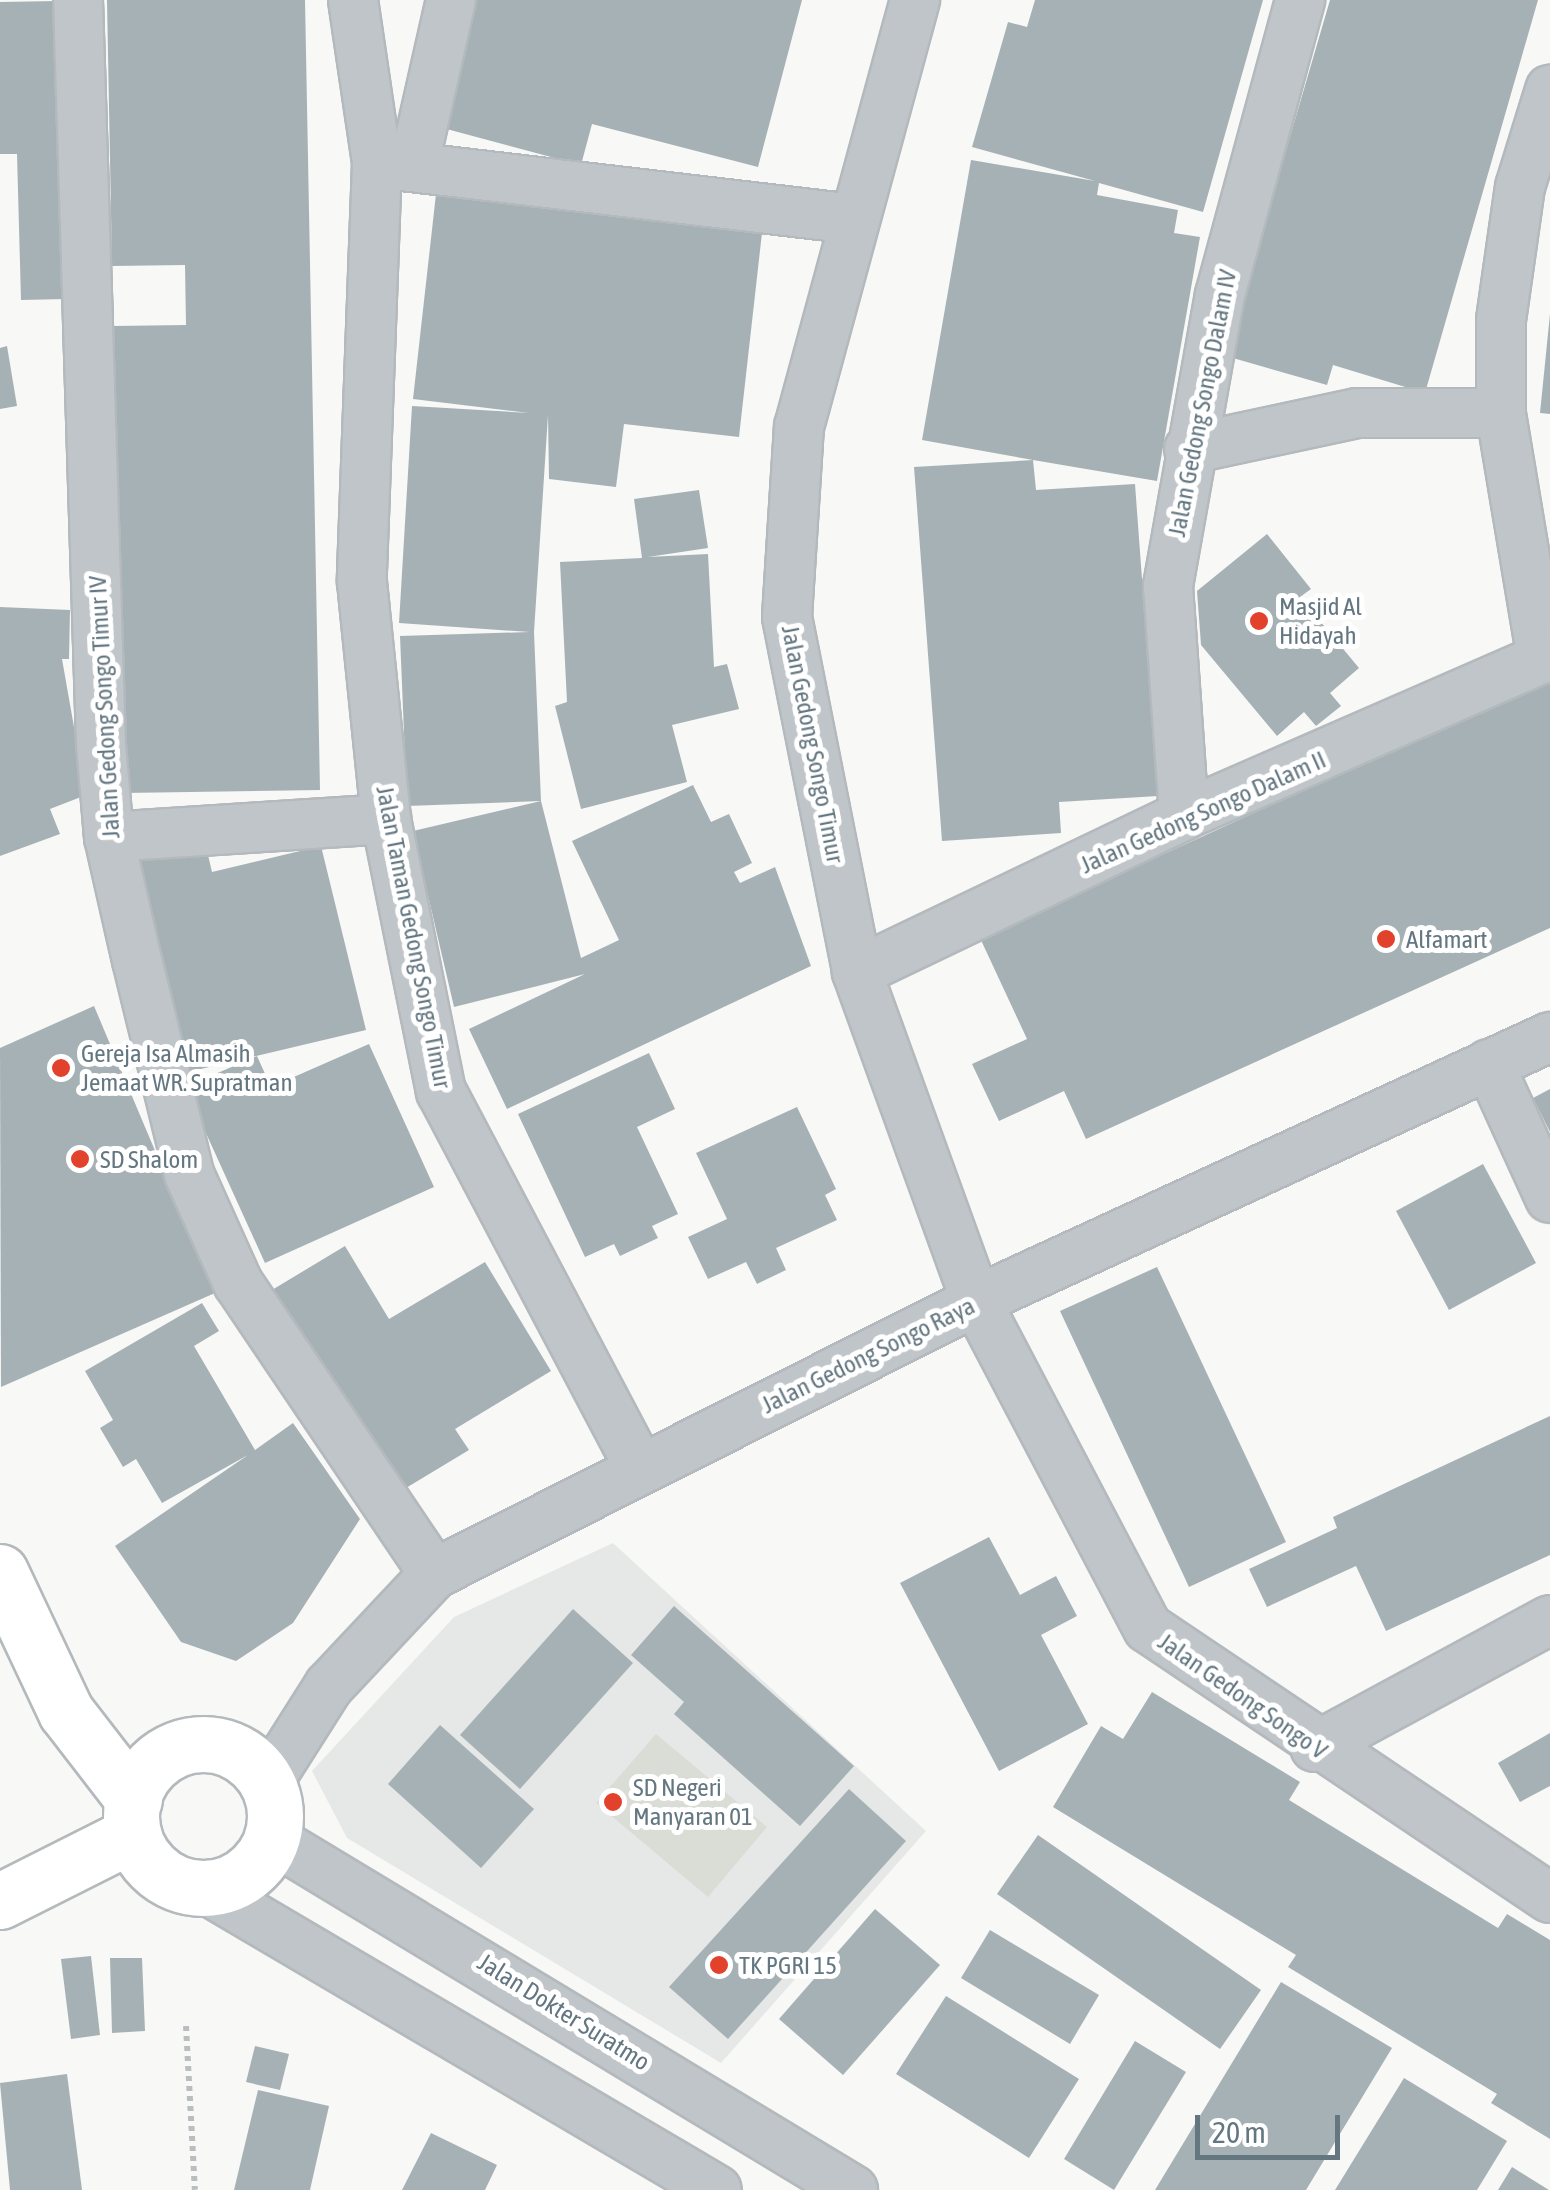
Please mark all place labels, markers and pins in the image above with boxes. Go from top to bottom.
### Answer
place label: Masjid Al Hidayah [1279,592,1362,651]
marker: Masjid Al Hidayah [1248,610,1270,632]
place label: Alfamart [1406,924,1487,954]
marker: Alfamart [1375,928,1397,950]
place label: Gereja Isa Almasih Jemaat WR. Supratman [81,1039,293,1098]
marker: Gereja Isa Almasih Jemaat WR. Supratman [50,1057,72,1079]
place label: SD Shalom [100,1144,198,1174]
marker: SD Shalom [69,1148,91,1170]
place label: SD Negeri Manyaran 01 [633,1773,753,1832]
marker: SD Negeri Manyaran 01 [602,1791,624,1813]
place label: TK PGRI 15 [739,1950,837,1980]
marker: TK PGRI 15 [708,1954,730,1976]

